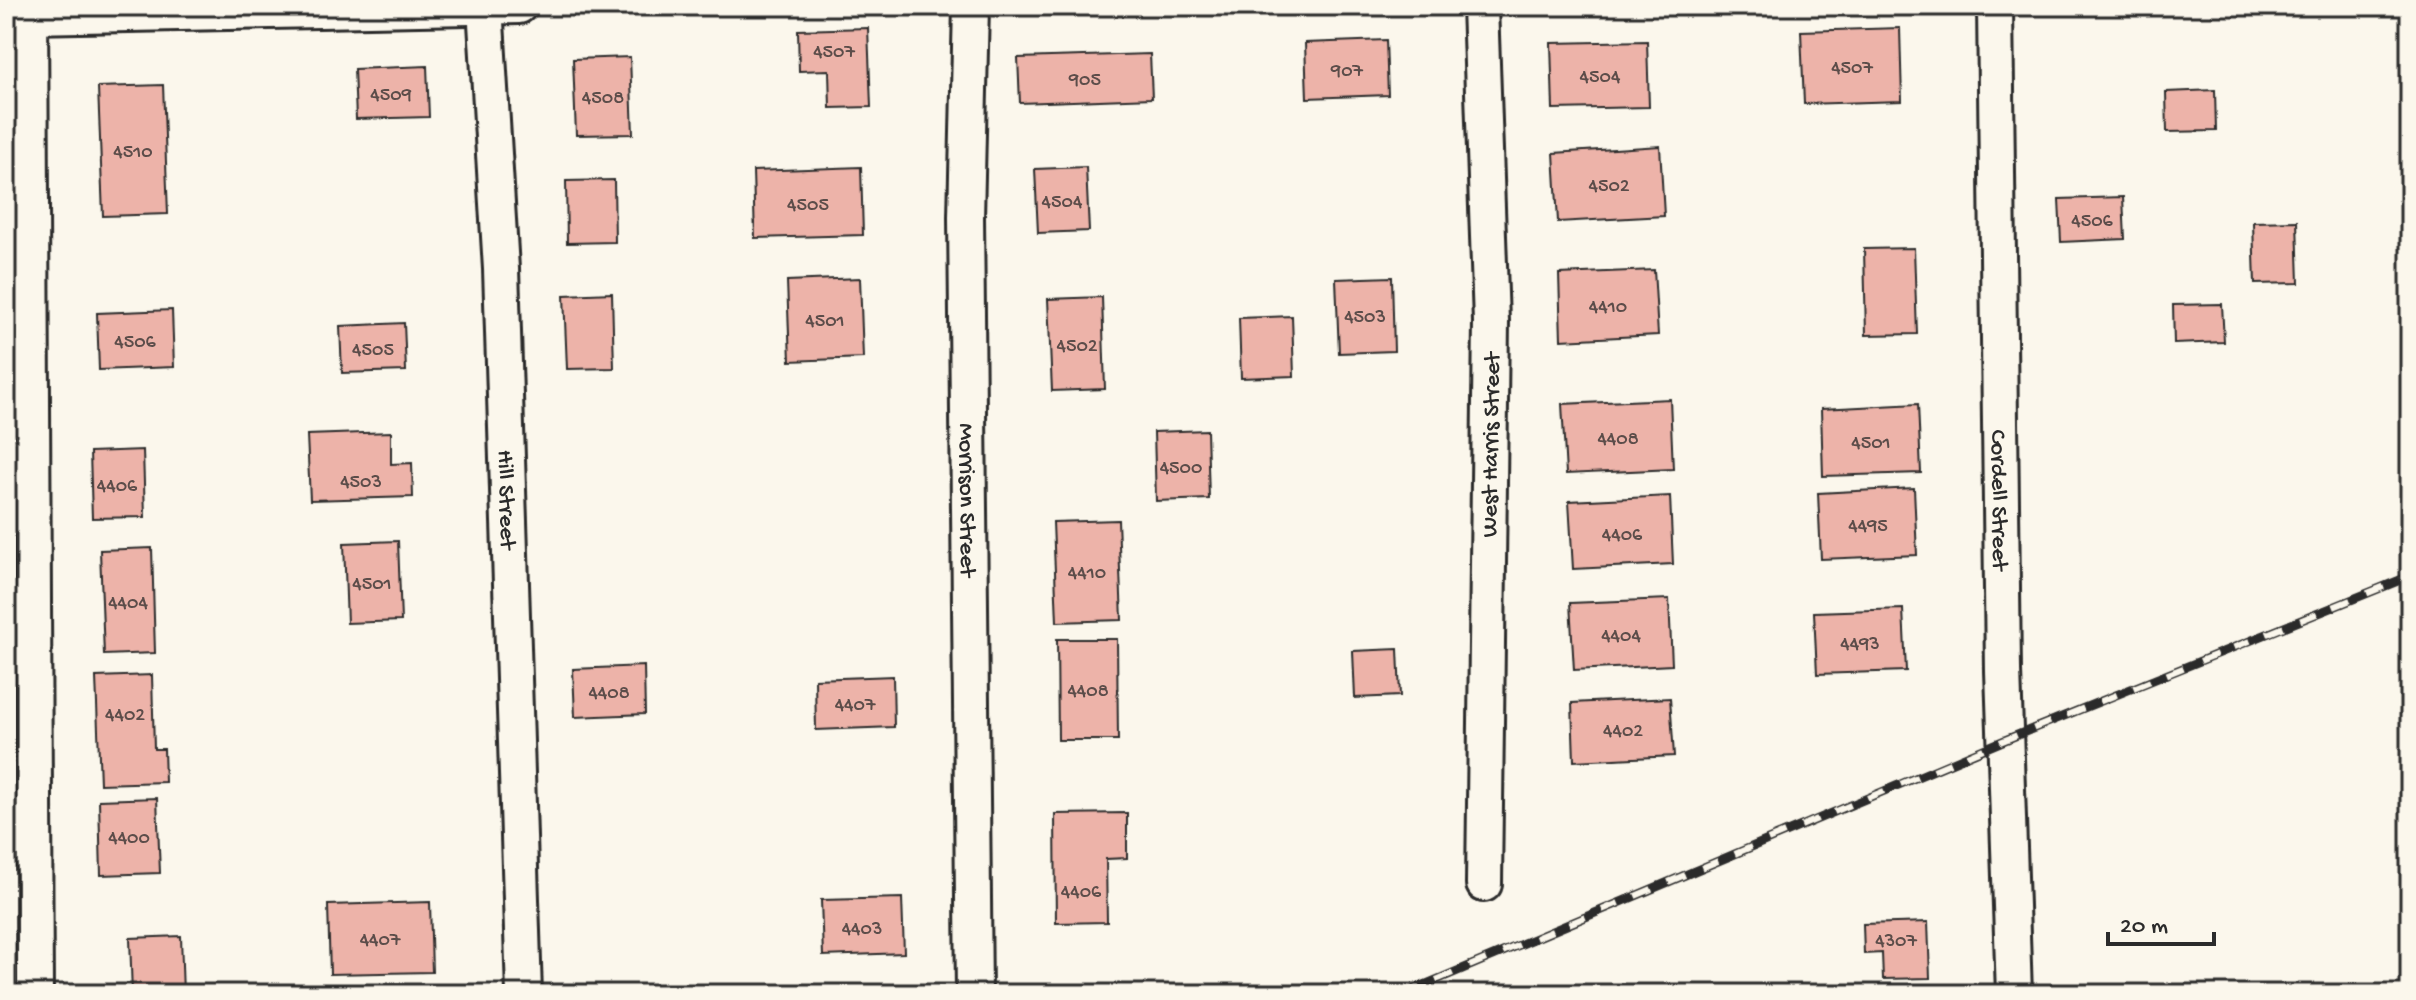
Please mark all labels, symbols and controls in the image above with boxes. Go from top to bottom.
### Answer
house number: 4507 [813,42,855,65]
house number: 4507 [1831,58,1873,81]
house number: 907 [1330,61,1363,84]
house number: 4504 [1580,67,1621,90]
house number: 905 [1068,70,1101,93]
house number: 4509 [370,85,412,108]
house number: 4508 [582,88,624,111]
house number: 4510 [113,142,153,165]
house number: 4502 [1588,176,1630,199]
house number: 4504 [1042,192,1083,215]
house number: 4505 [787,195,829,218]
house number: 4506 [2071,211,2114,234]
house number: 4410 [1589,297,1627,320]
house number: 4503 [1344,307,1386,330]
house number: 4501 [805,311,845,334]
house number: 4506 [114,332,157,355]
house number: 4502 [1056,336,1098,359]
house number: 4505 [352,340,394,363]
street label: West Harris Street [1476,350,1509,538]
street label: Morrison Street [950,423,981,579]
house number: 4408 [1597,429,1639,452]
street label: Cordell Street [1982,429,2013,573]
house number: 4501 [1851,433,1891,456]
street label: Hill Street [489,449,521,552]
house number: 4500 [1160,458,1202,481]
house number: 4503 [340,472,382,495]
house number: 4406 [97,476,138,499]
house number: 4495 [1848,516,1888,539]
house number: 4406 [1602,525,1643,548]
house number: 4410 [1068,563,1106,586]
house number: 4501 [352,574,392,597]
house number: 4404 [108,593,148,616]
house number: 4404 [1601,626,1641,649]
house number: 4493 [1840,634,1880,657]
house number: 4408 [1067,681,1109,704]
house number: 4408 [588,683,630,706]
house number: 4407 [835,695,876,718]
house number: 4402 [105,705,145,728]
house number: 4402 [1603,721,1643,744]
house number: 4400 [108,828,150,851]
house number: 4406 [1061,882,1102,905]
scale bar [2108,896,2214,946]
text: 20 m [2120,913,2168,942]
house number: 4403 [842,919,882,942]
house number: 4407 [360,930,401,953]
house number: 4307 [1875,931,1917,954]

